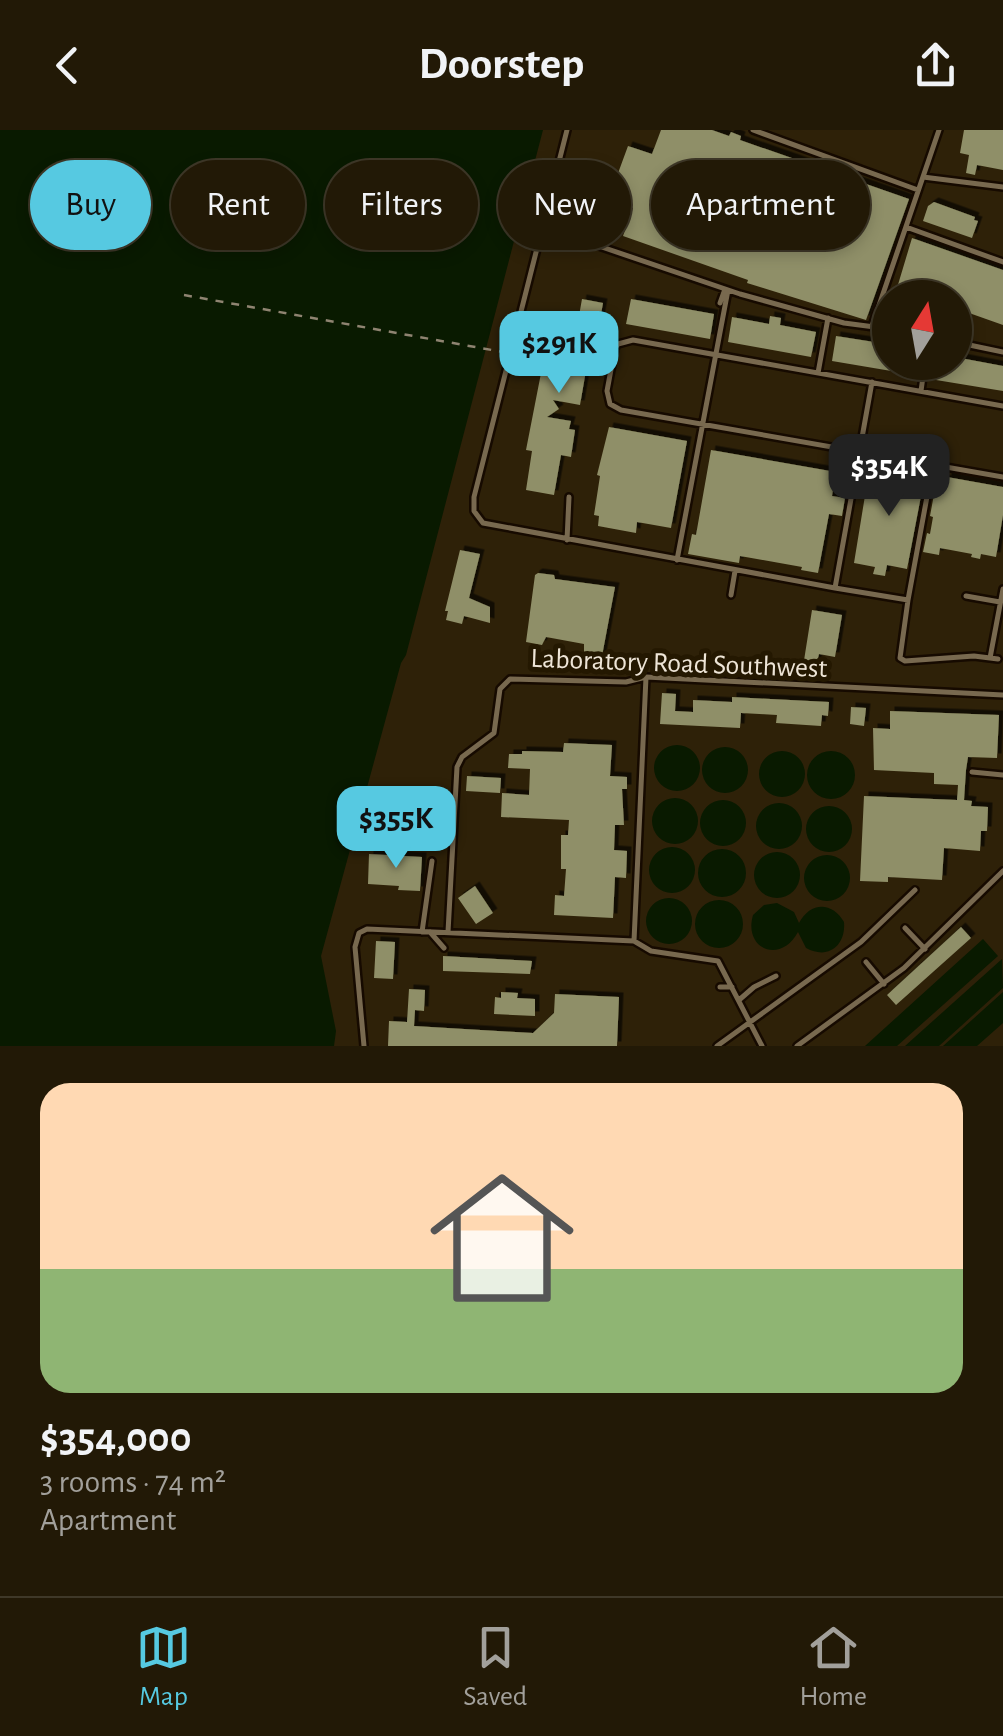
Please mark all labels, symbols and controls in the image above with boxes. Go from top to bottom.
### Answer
icon: back [40,38,95,93]
icon: share [908,38,963,93]
text: Doorstep [419,42,584,87]
chip: Buy [30,160,151,250]
chip: Rent [171,160,305,250]
chip: Filters [325,160,478,250]
chip: New [498,160,631,250]
chip: Apartment [651,160,870,250]
north arrow [872,280,972,380]
map controls [872,280,972,380]
pin: $291K [489,311,629,396]
text: $291K [521,327,597,359]
pin: $354K [819,434,959,519]
text: $354K [851,450,927,482]
street label: Laboratory Road Southwest [530,645,828,683]
pin: $355K [326,786,466,871]
text: $355K [359,802,433,834]
icon: home [412,1148,592,1328]
text: $354,000 [40,1417,192,1459]
text: 3 rooms · 74 m² [40,1466,226,1498]
text: Apartment [40,1504,176,1536]
tab: Map [136,1620,191,1714]
tab: Saved [463,1620,527,1714]
tab: Home [800,1620,867,1714]

